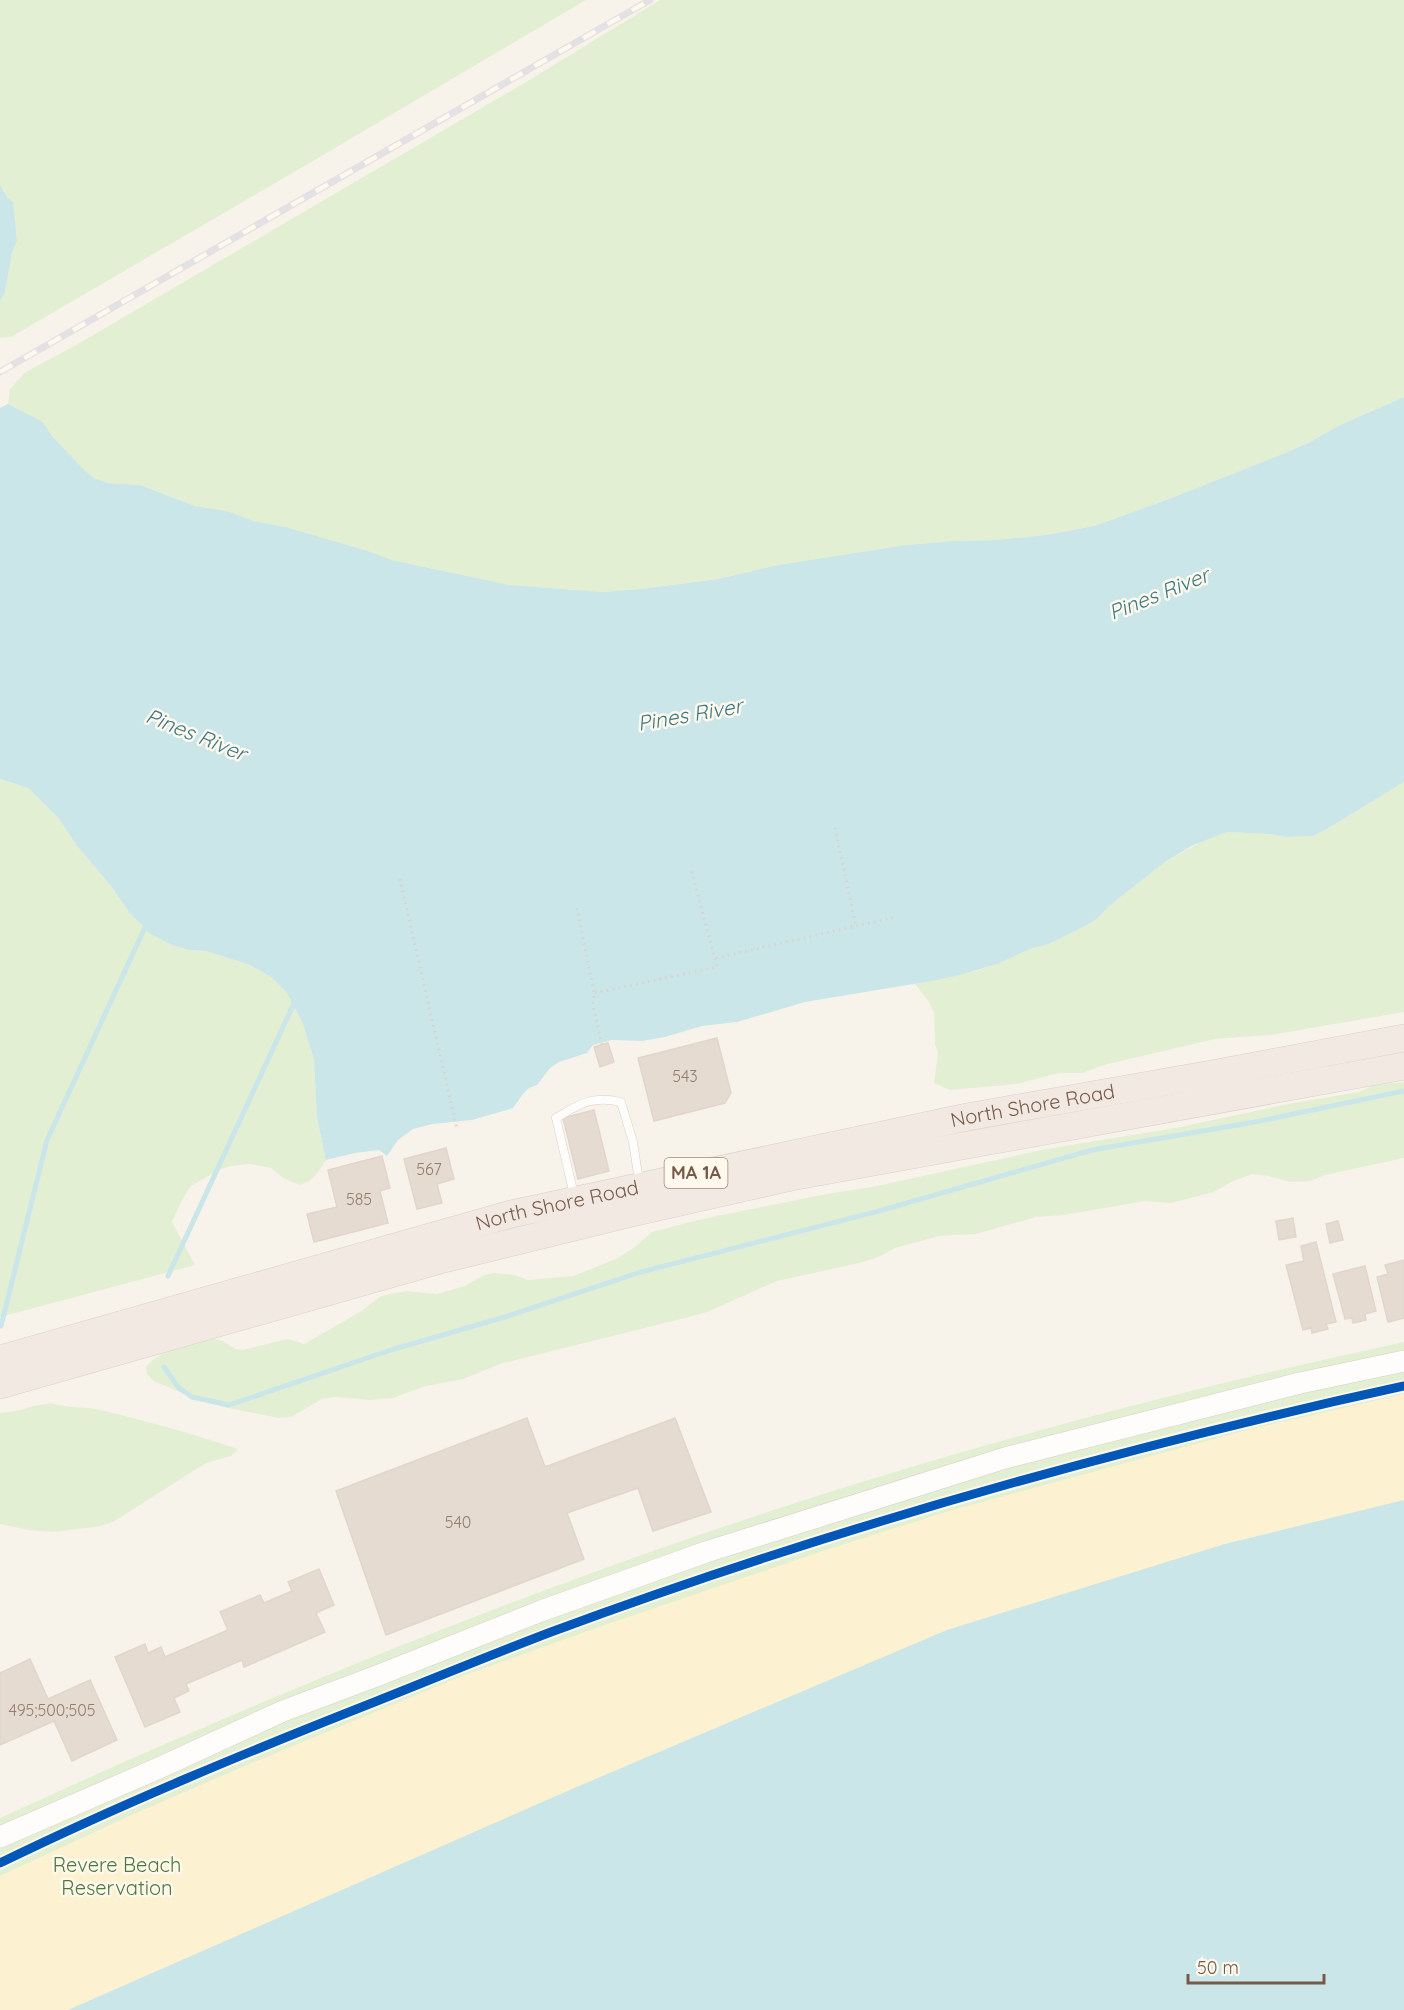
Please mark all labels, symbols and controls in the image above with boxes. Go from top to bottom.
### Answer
water label: Pines River [1105,560,1215,625]
water label: Pines River [635,691,747,736]
water label: Pines River [142,702,253,767]
house number: 543 [672,1066,698,1086]
street label: North Shore Road [948,1078,1117,1132]
road number: MA 1A [664,1158,728,1188]
house number: 567 [416,1159,442,1179]
street label: North Shore Road [472,1174,641,1235]
house number: 585 [346,1189,372,1209]
house number: 540 [445,1512,471,1532]
house number: 495;500;505 [9,1700,95,1720]
park label: Revere Beach Reservation [53,1852,181,1900]
scale bar [1188,1947,1324,1985]
text: 50 m [1197,1956,1239,1979]

